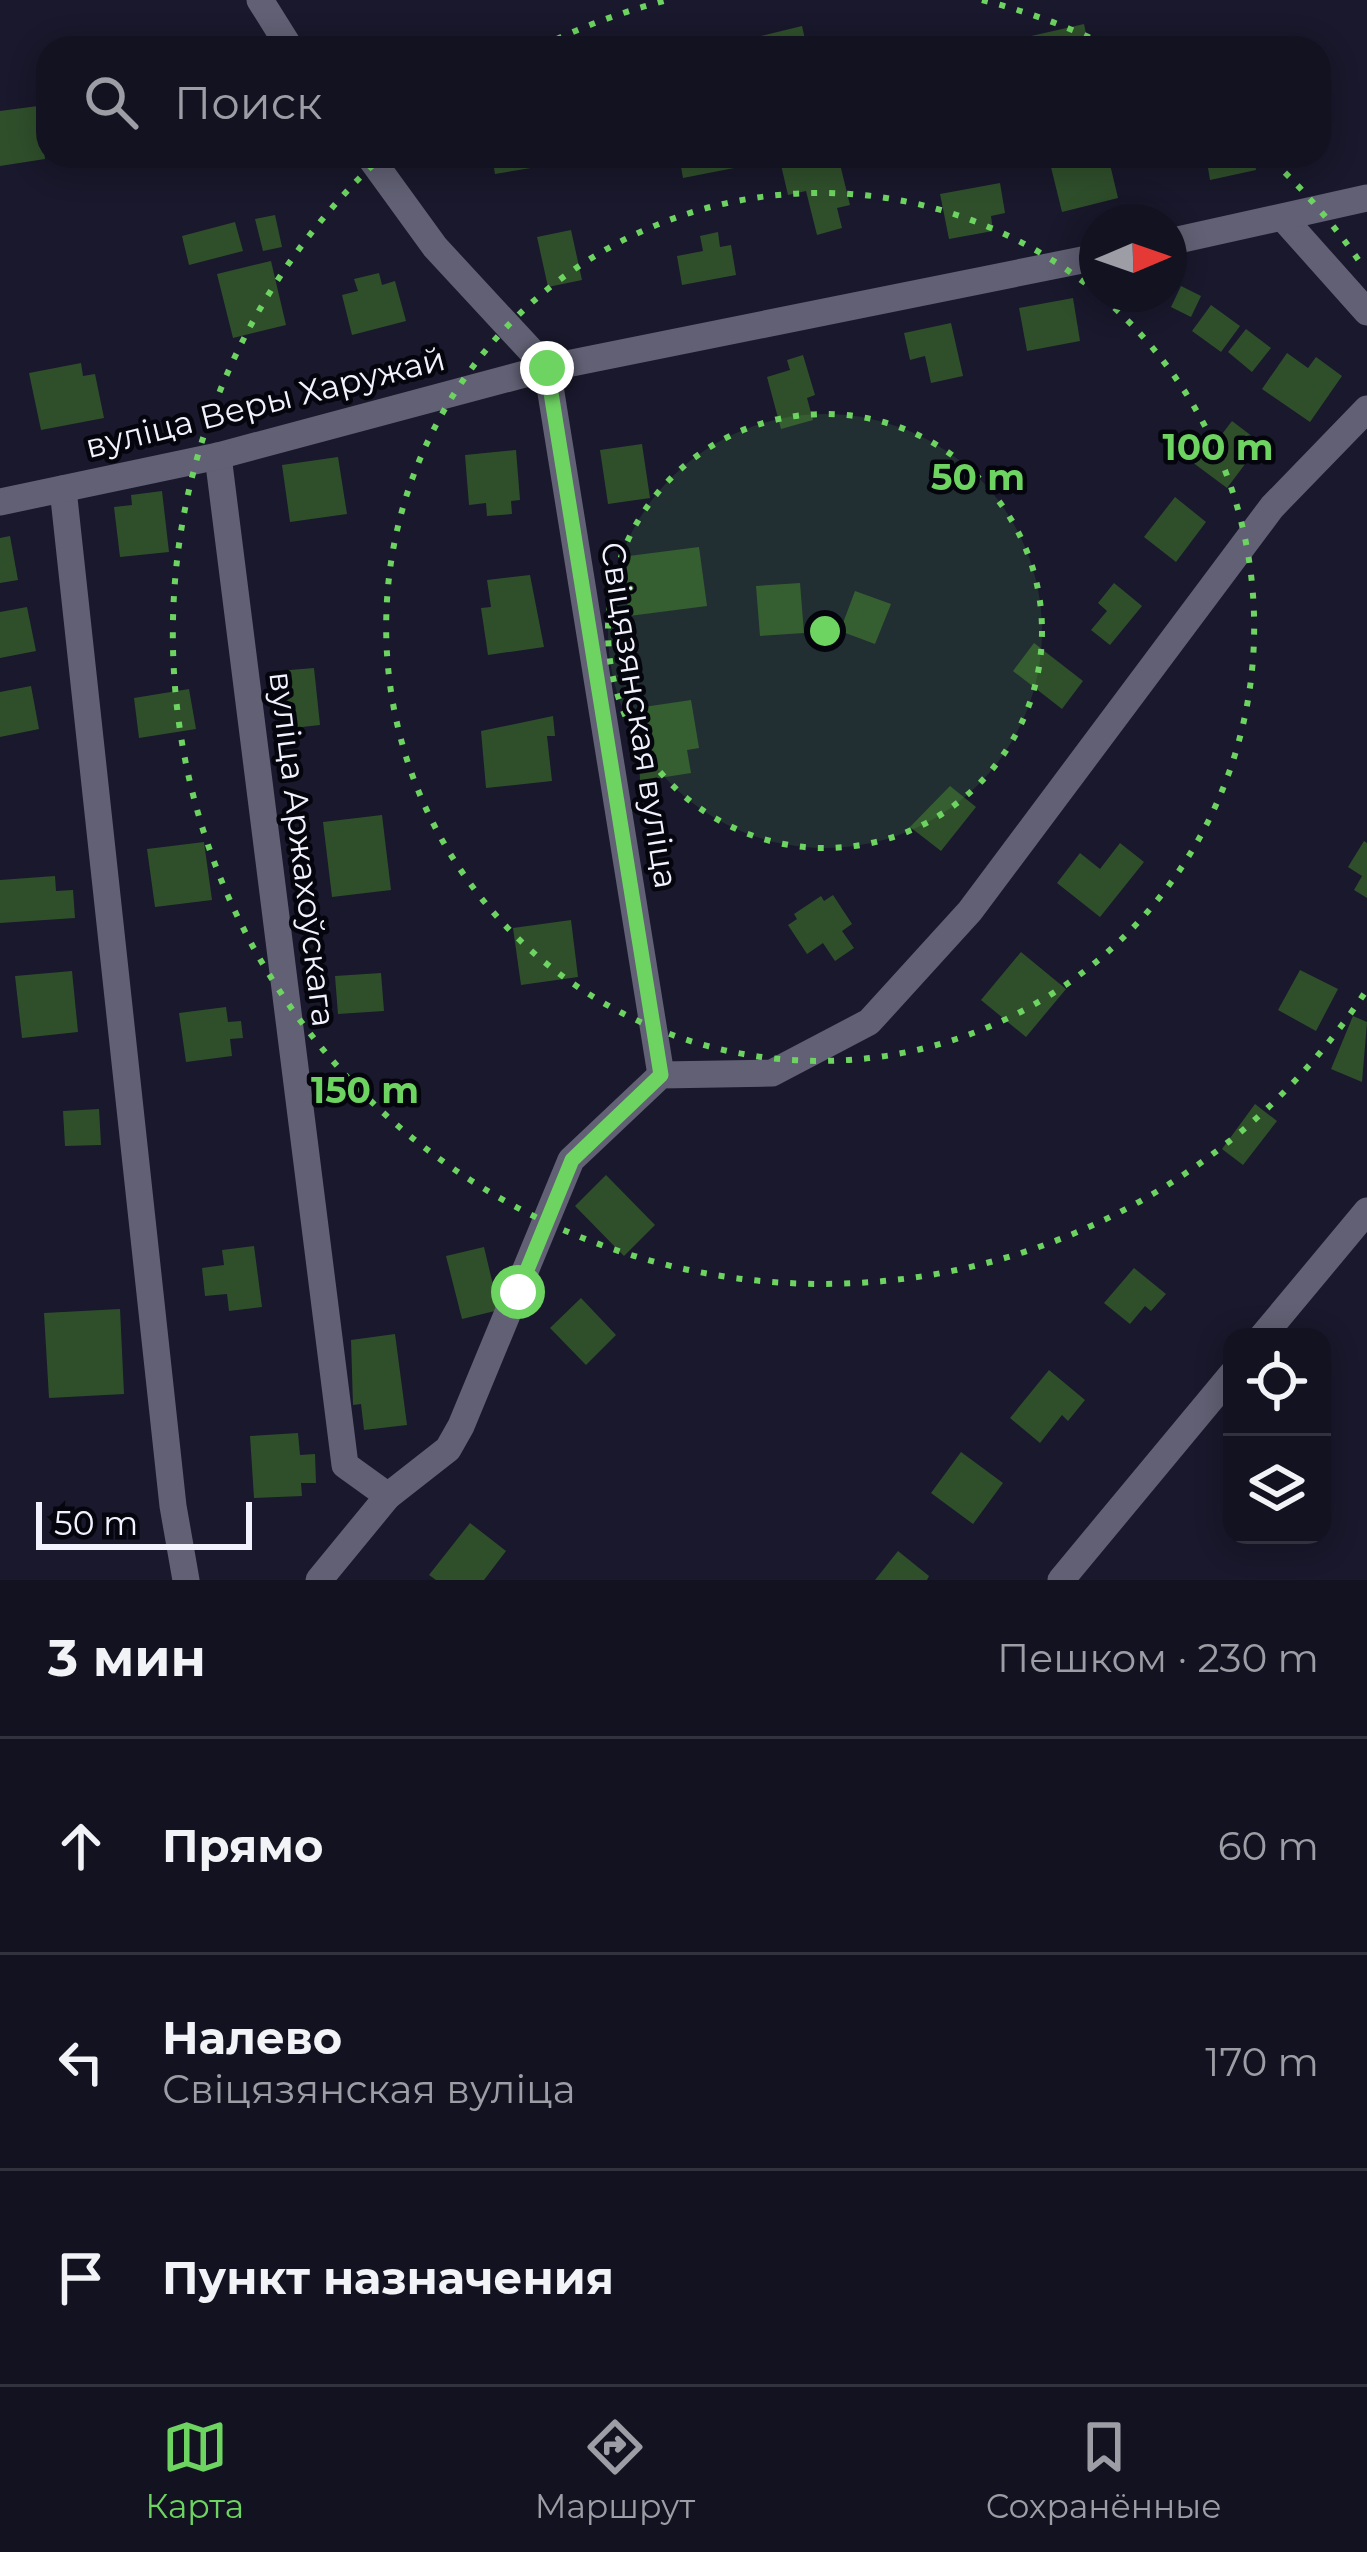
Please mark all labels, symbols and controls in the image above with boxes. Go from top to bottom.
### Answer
search box [36,36,1331,168]
icon: search [78,69,144,135]
text: Поиск [174,75,322,130]
north arrow [1079,204,1187,312]
street label: вуліца Веры Харужай [81,338,449,466]
route end [520,341,574,395]
text: 100 m [1163,425,1273,469]
text: 50 m [931,455,1025,499]
street label: Свіцязянская вуліца [593,539,687,891]
centre of rings [804,610,846,652]
street label: вуліца Аржахоўскага [261,669,345,1029]
text: 150 m [311,1068,419,1112]
route start [491,1265,545,1319]
map controls [1223,1328,1331,1544]
button: locate [1223,1328,1331,1436]
button: layers [1223,1436,1331,1544]
scale bar [36,1496,252,1549]
text: 50 m [54,1503,138,1543]
text: 3 мин [48,1627,206,1689]
text: Пешком · 230 m [997,1634,1319,1682]
icon: ahead [48,1813,114,1879]
text: Прямо [162,1818,323,1873]
text: 60 m [1218,1822,1319,1870]
text: Налево [162,2010,342,2065]
icon: left [48,2029,114,2095]
text: 170 m [1205,2038,1319,2086]
text: Свіцязянская вуліца [162,2065,575,2113]
icon: arrive [48,2245,114,2311]
text: Пункт назначения [162,2250,614,2305]
tab: Карта [145,2414,244,2526]
tab: Маршрут [535,2414,695,2526]
tab: Сохранённые [986,2414,1222,2526]

